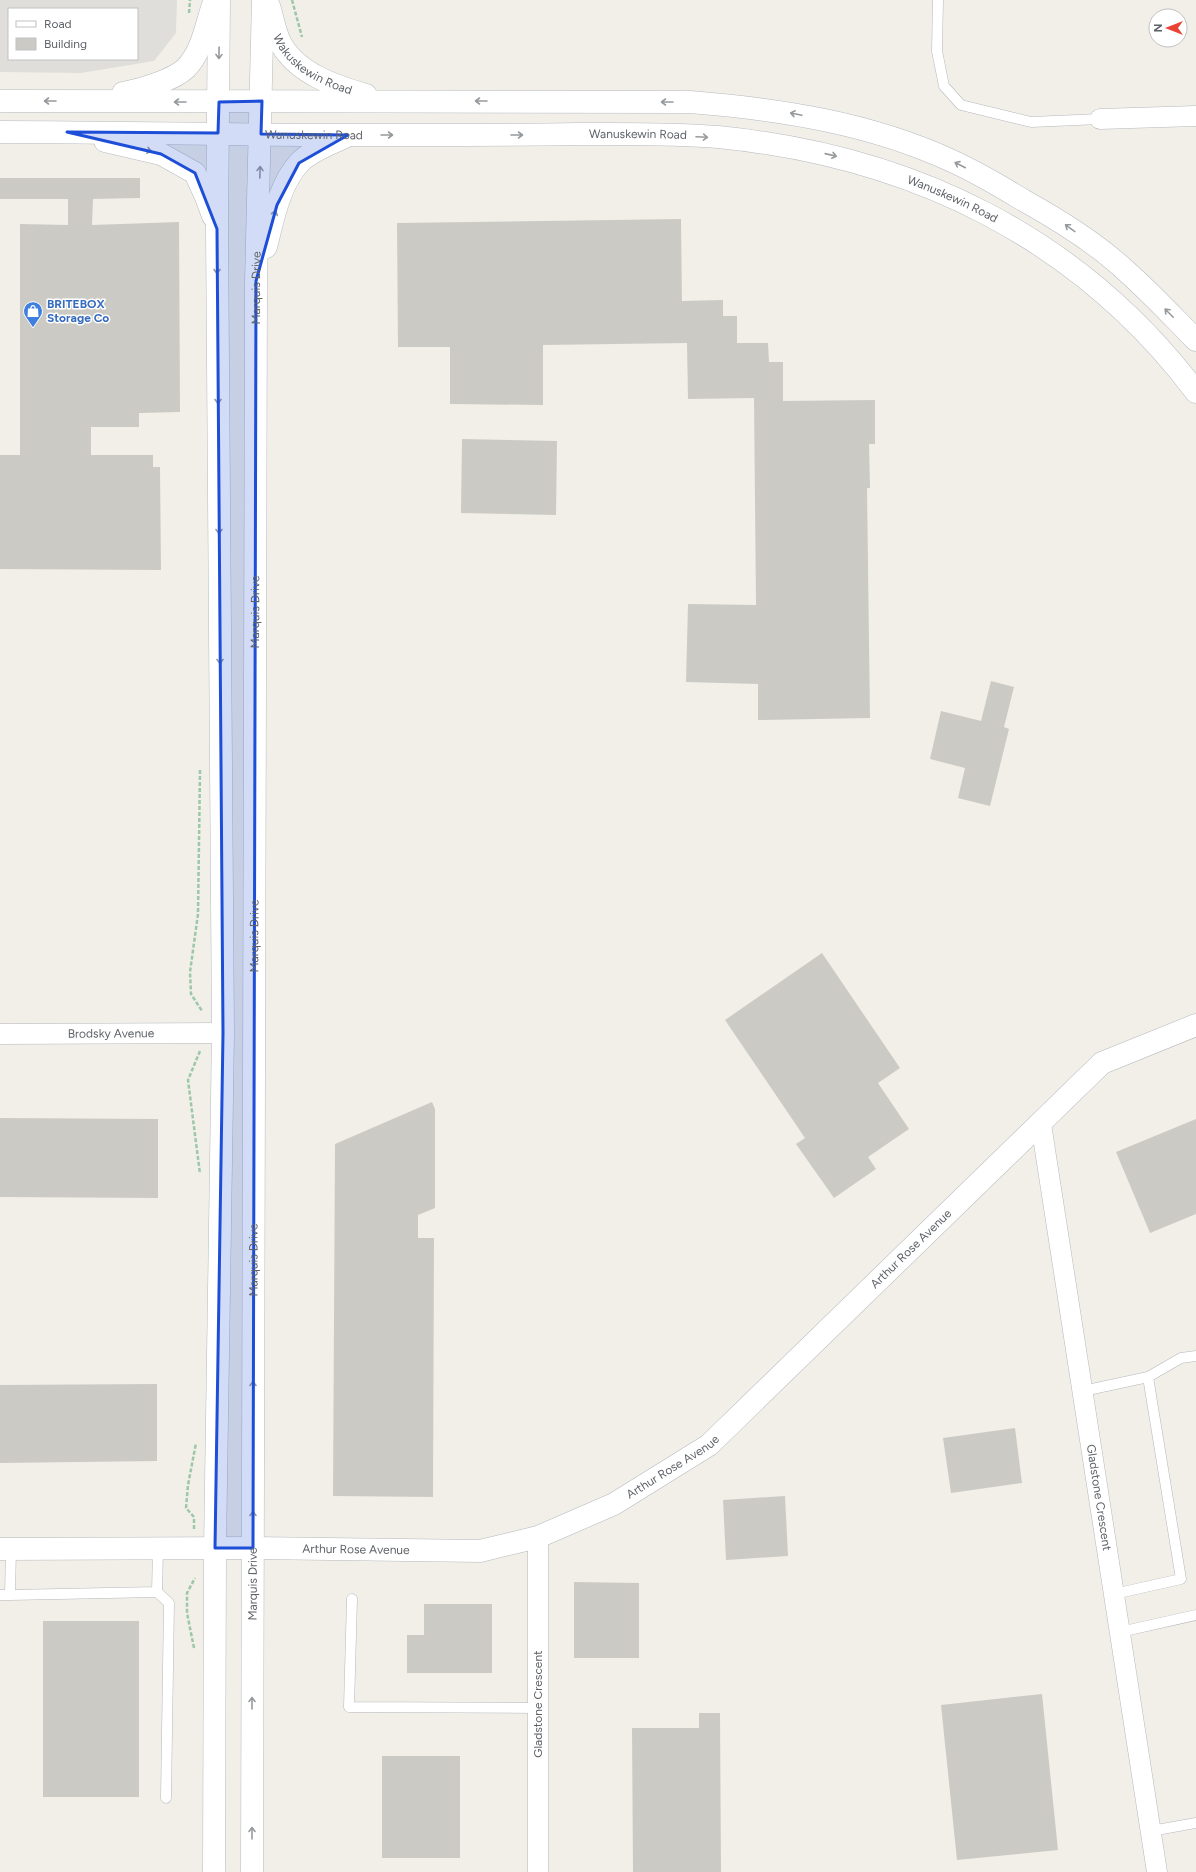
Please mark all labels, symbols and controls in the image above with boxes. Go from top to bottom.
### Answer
legend [8,8,138,60]
north arrow [1148,8,1188,48]
text: Road [44,17,72,31]
text: N [1152,24,1165,32]
street label: Wakuskewin Road [270,32,354,97]
text: Building [44,37,87,51]
one-way arrow [215,46,223,59]
one-way arrow [44,97,57,105]
one-way arrow [475,97,488,105]
one-way arrow [174,98,187,106]
one-way arrow [661,98,674,106]
one-way arrow [790,109,803,117]
street label: Wanuskewin Road [589,127,687,142]
street label: Wanuskewin Road [265,128,363,142]
one-way arrow [380,131,393,139]
one-way arrow [510,131,523,139]
one-way arrow [695,133,708,140]
one-way arrow [139,147,152,155]
one-way arrow [824,152,837,160]
one-way arrow [954,161,966,168]
one-way arrow [256,166,263,179]
street label: Wanuskewin Road [905,173,1000,226]
one-way arrow [271,210,278,223]
one-way arrow [1065,224,1076,232]
street label: Marquis Drive [249,251,264,325]
one-way arrow [213,261,221,274]
place label: BRITEBOX Storage Co [47,297,109,325]
shop icon: BRITEBOX Storage Co [22,300,44,328]
one-way arrow [1164,308,1173,318]
one-way arrow [214,391,222,404]
one-way arrow [215,521,223,534]
street label: Marquis Drive [248,575,262,649]
one-way arrow [216,651,224,664]
street label: Marquis Drive [247,899,261,973]
street label: Brodsky Avenue [68,1026,155,1041]
street label: Arthur Rose Avenue [868,1206,955,1291]
street label: Marquis Drive [246,1223,261,1297]
one-way arrow [249,1381,257,1394]
street label: Arthur Rose Avenue [624,1432,722,1502]
street label: Gladstone Crescent [1084,1443,1114,1552]
one-way arrow [249,1511,257,1524]
street label: Arthur Rose Avenue [302,1542,410,1557]
street label: Marquis Drive [246,1547,260,1621]
street label: Gladstone Crescent [531,1650,545,1758]
one-way arrow [248,1697,256,1710]
one-way arrow [248,1827,256,1840]

